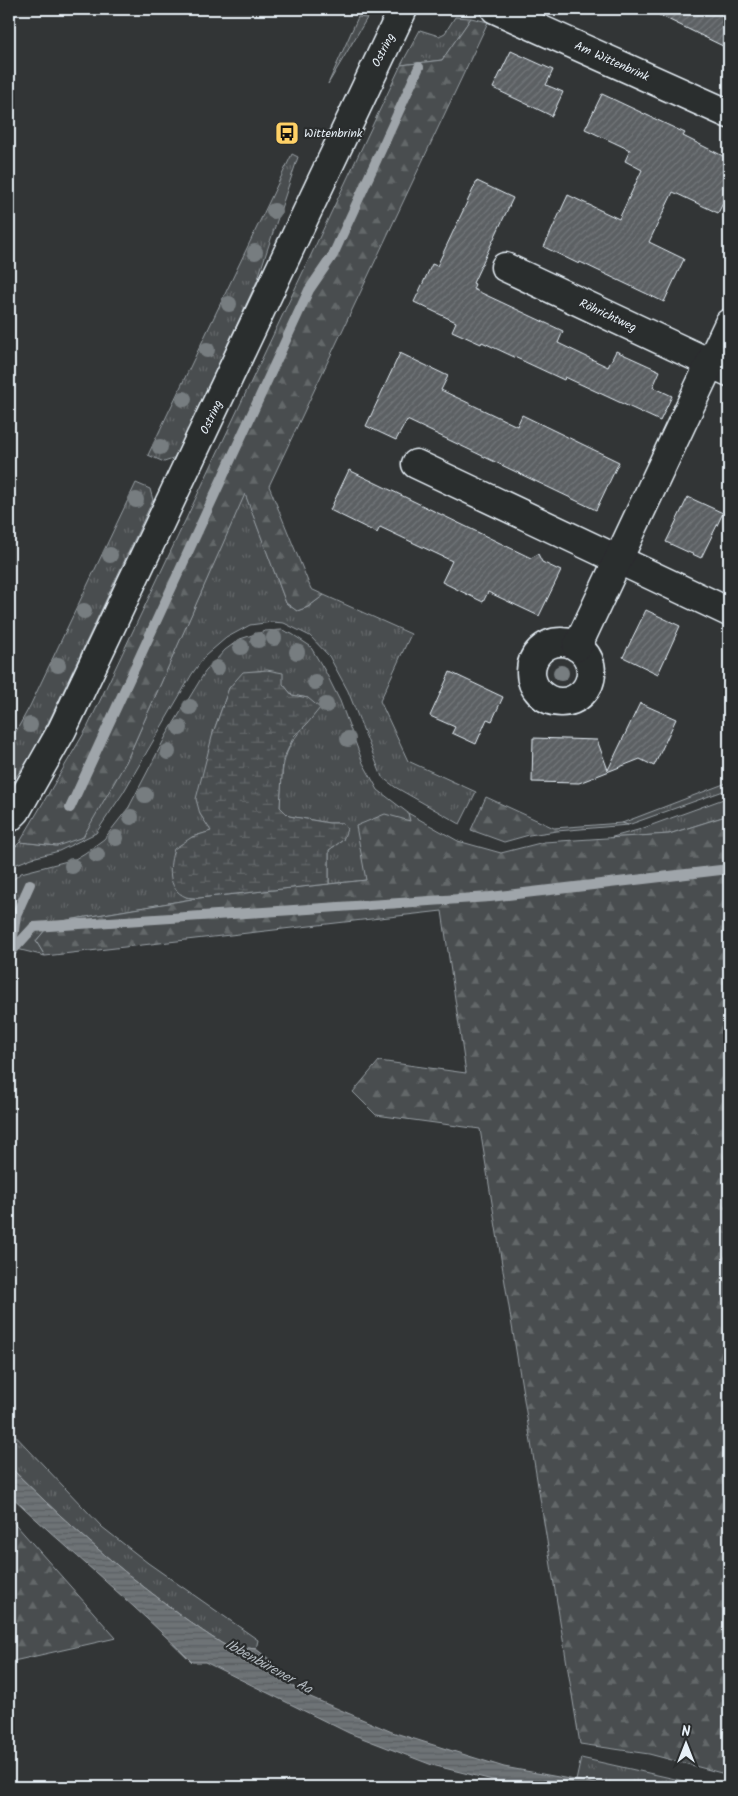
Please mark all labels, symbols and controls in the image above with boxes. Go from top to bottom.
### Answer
street label: Ostring [367,30,400,71]
street label: Am Wittenbrink [571,36,653,87]
bus stop icon: Wittenbrink [274,120,300,146]
place label: Wittenbrink [304,124,363,143]
street label: Röhrichtweg [576,294,640,337]
street label: Ostring [195,397,228,438]
water label: Ibbenbürener Aa [221,1634,317,1701]
north arrow [660,1718,710,1768]
text: N [682,1721,691,1743]

